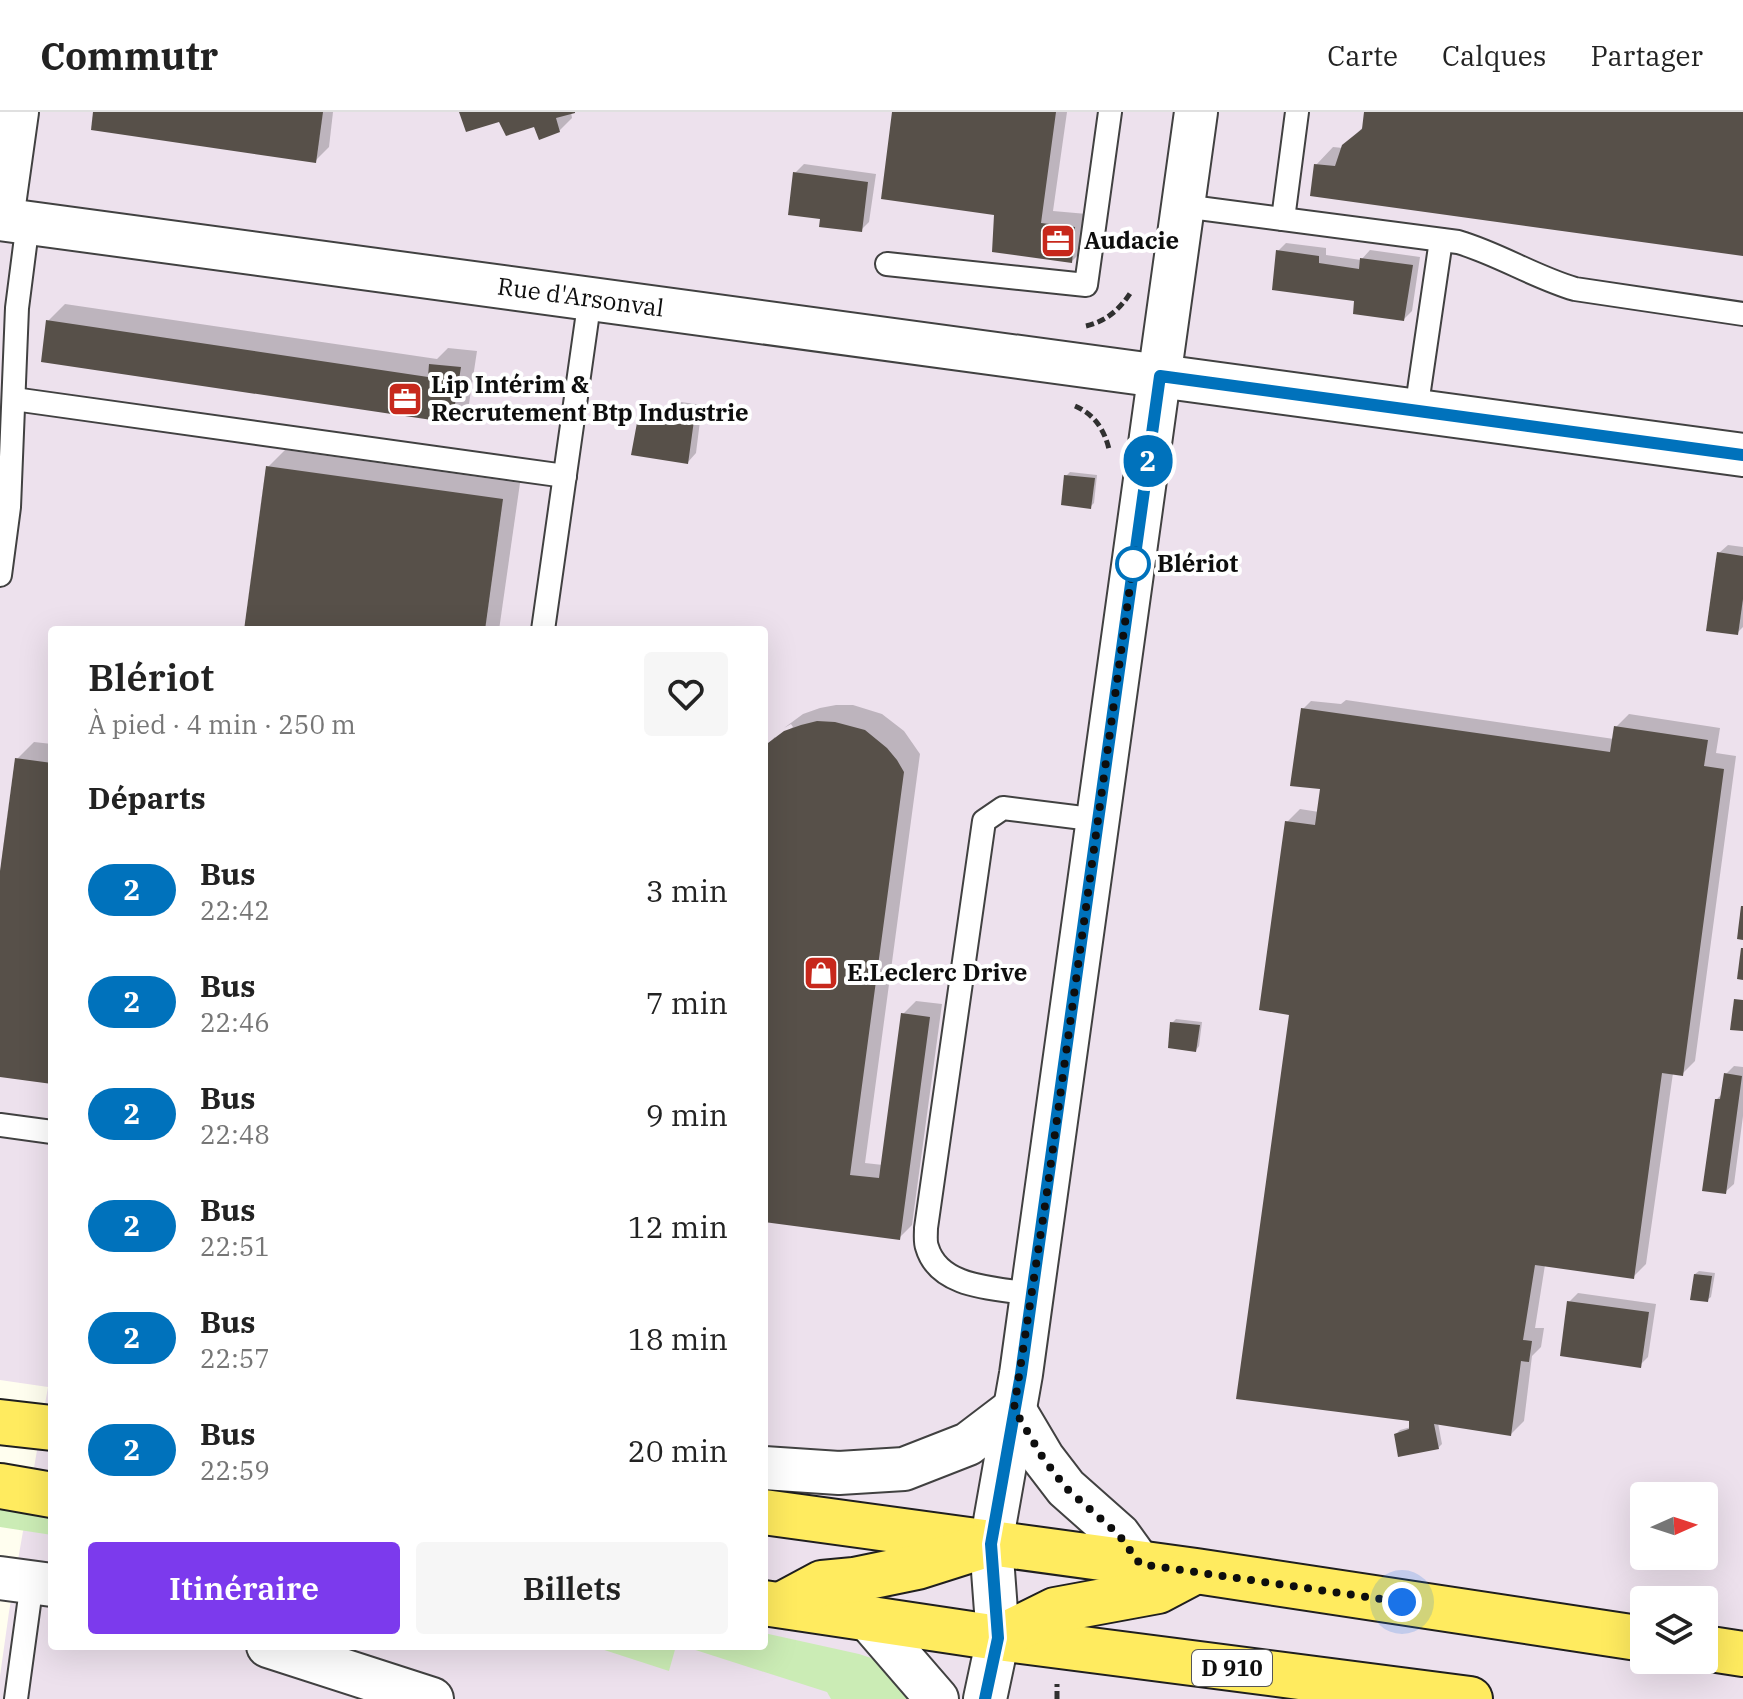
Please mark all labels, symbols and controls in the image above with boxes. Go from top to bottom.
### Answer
text: Commutr [40,31,218,80]
text: Carte [1327,37,1398,74]
text: Calques [1442,37,1546,74]
text: Partager [1590,37,1703,74]
office icon: Audacie [1039,222,1077,260]
place label: Audacie [1084,224,1179,256]
street label: Rue d'Arsonval [496,270,666,324]
place label: Lip Intérim & Recrutement Btp Industrie [431,368,749,428]
office icon: Lip Intérim & Recrutement Btp Industrie [386,380,424,418]
line badge: 2 [1122,435,1174,487]
text: 2 [1140,442,1156,479]
marker: Blériot [1116,547,1150,581]
place label: Blériot [1157,547,1238,579]
text: Blériot [88,652,214,701]
button: heart [644,652,728,736]
text: À pied · 4 min · 250 m [88,707,356,741]
text: Départs [88,778,206,817]
text: Bus [200,854,255,893]
text: 2 [124,871,140,908]
text: 3 min [646,871,728,910]
text: 22:42 [200,893,270,927]
shop icon: E.Leclerc Drive [802,954,840,992]
place label: E.Leclerc Drive [847,956,1027,988]
text: Bus [200,966,255,1005]
text: 2 [124,983,140,1020]
text: 7 min [646,983,728,1022]
text: 22:46 [200,1005,270,1039]
text: Bus [200,1078,255,1117]
text: 2 [124,1095,140,1132]
text: 9 min [646,1095,728,1134]
text: 22:48 [200,1117,270,1151]
text: Bus [200,1190,255,1229]
text: 2 [124,1207,140,1244]
text: 12 min [628,1207,728,1246]
text: 22:51 [200,1229,270,1263]
text: Bus [200,1302,255,1341]
text: 2 [124,1319,140,1356]
text: 18 min [628,1319,728,1358]
text: 22:57 [200,1341,270,1375]
text: Bus [200,1414,255,1453]
text: 2 [124,1431,140,1468]
text: 20 min [628,1431,728,1470]
text: 22:59 [200,1453,270,1487]
north arrow [1630,1482,1718,1570]
map controls [1630,1482,1718,1674]
button: Itinéraire [88,1542,400,1634]
button: Billets [416,1542,728,1634]
your location [1382,1582,1422,1622]
button: layers [1630,1586,1718,1674]
road number: D 910 [1192,1650,1272,1686]

